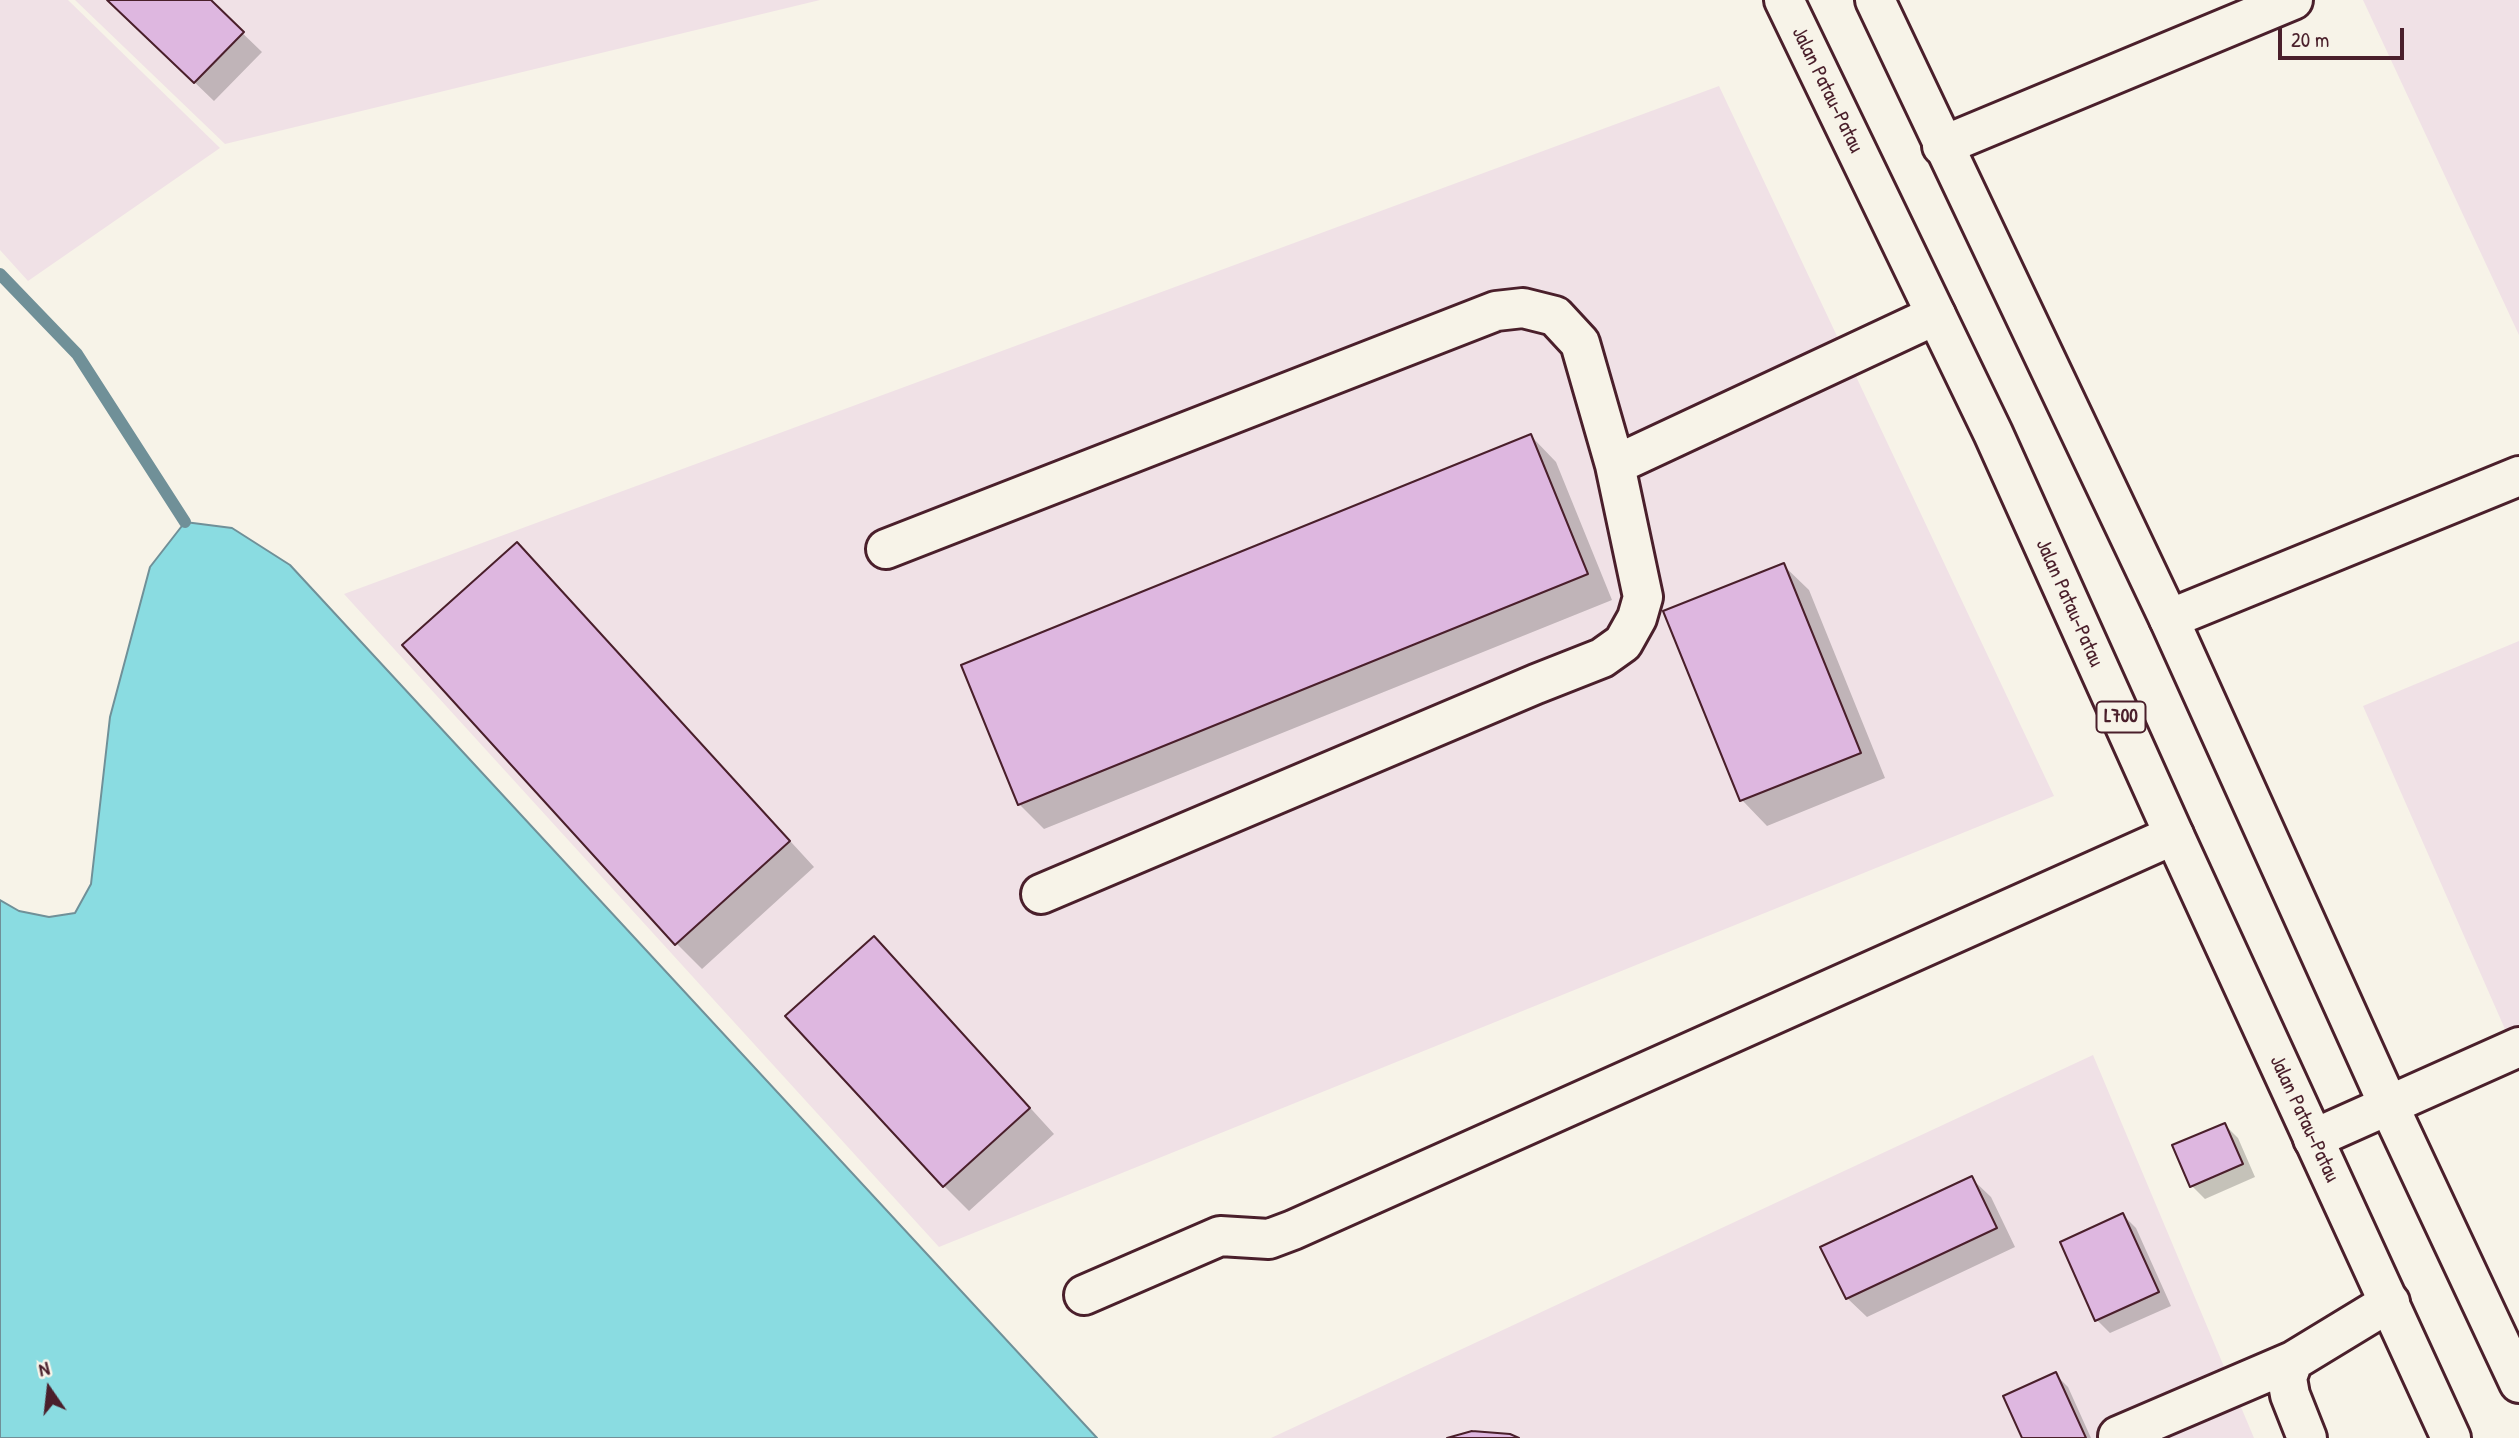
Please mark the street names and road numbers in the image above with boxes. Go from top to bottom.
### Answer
street label: Jalan Patau-Patau [1786,23,1868,157]
street label: Jalan Patau-Patau [2030,535,2108,671]
road number: L700 [2096,702,2146,732]
street label: Jalan Patau-Patau [2264,1052,2344,1186]

